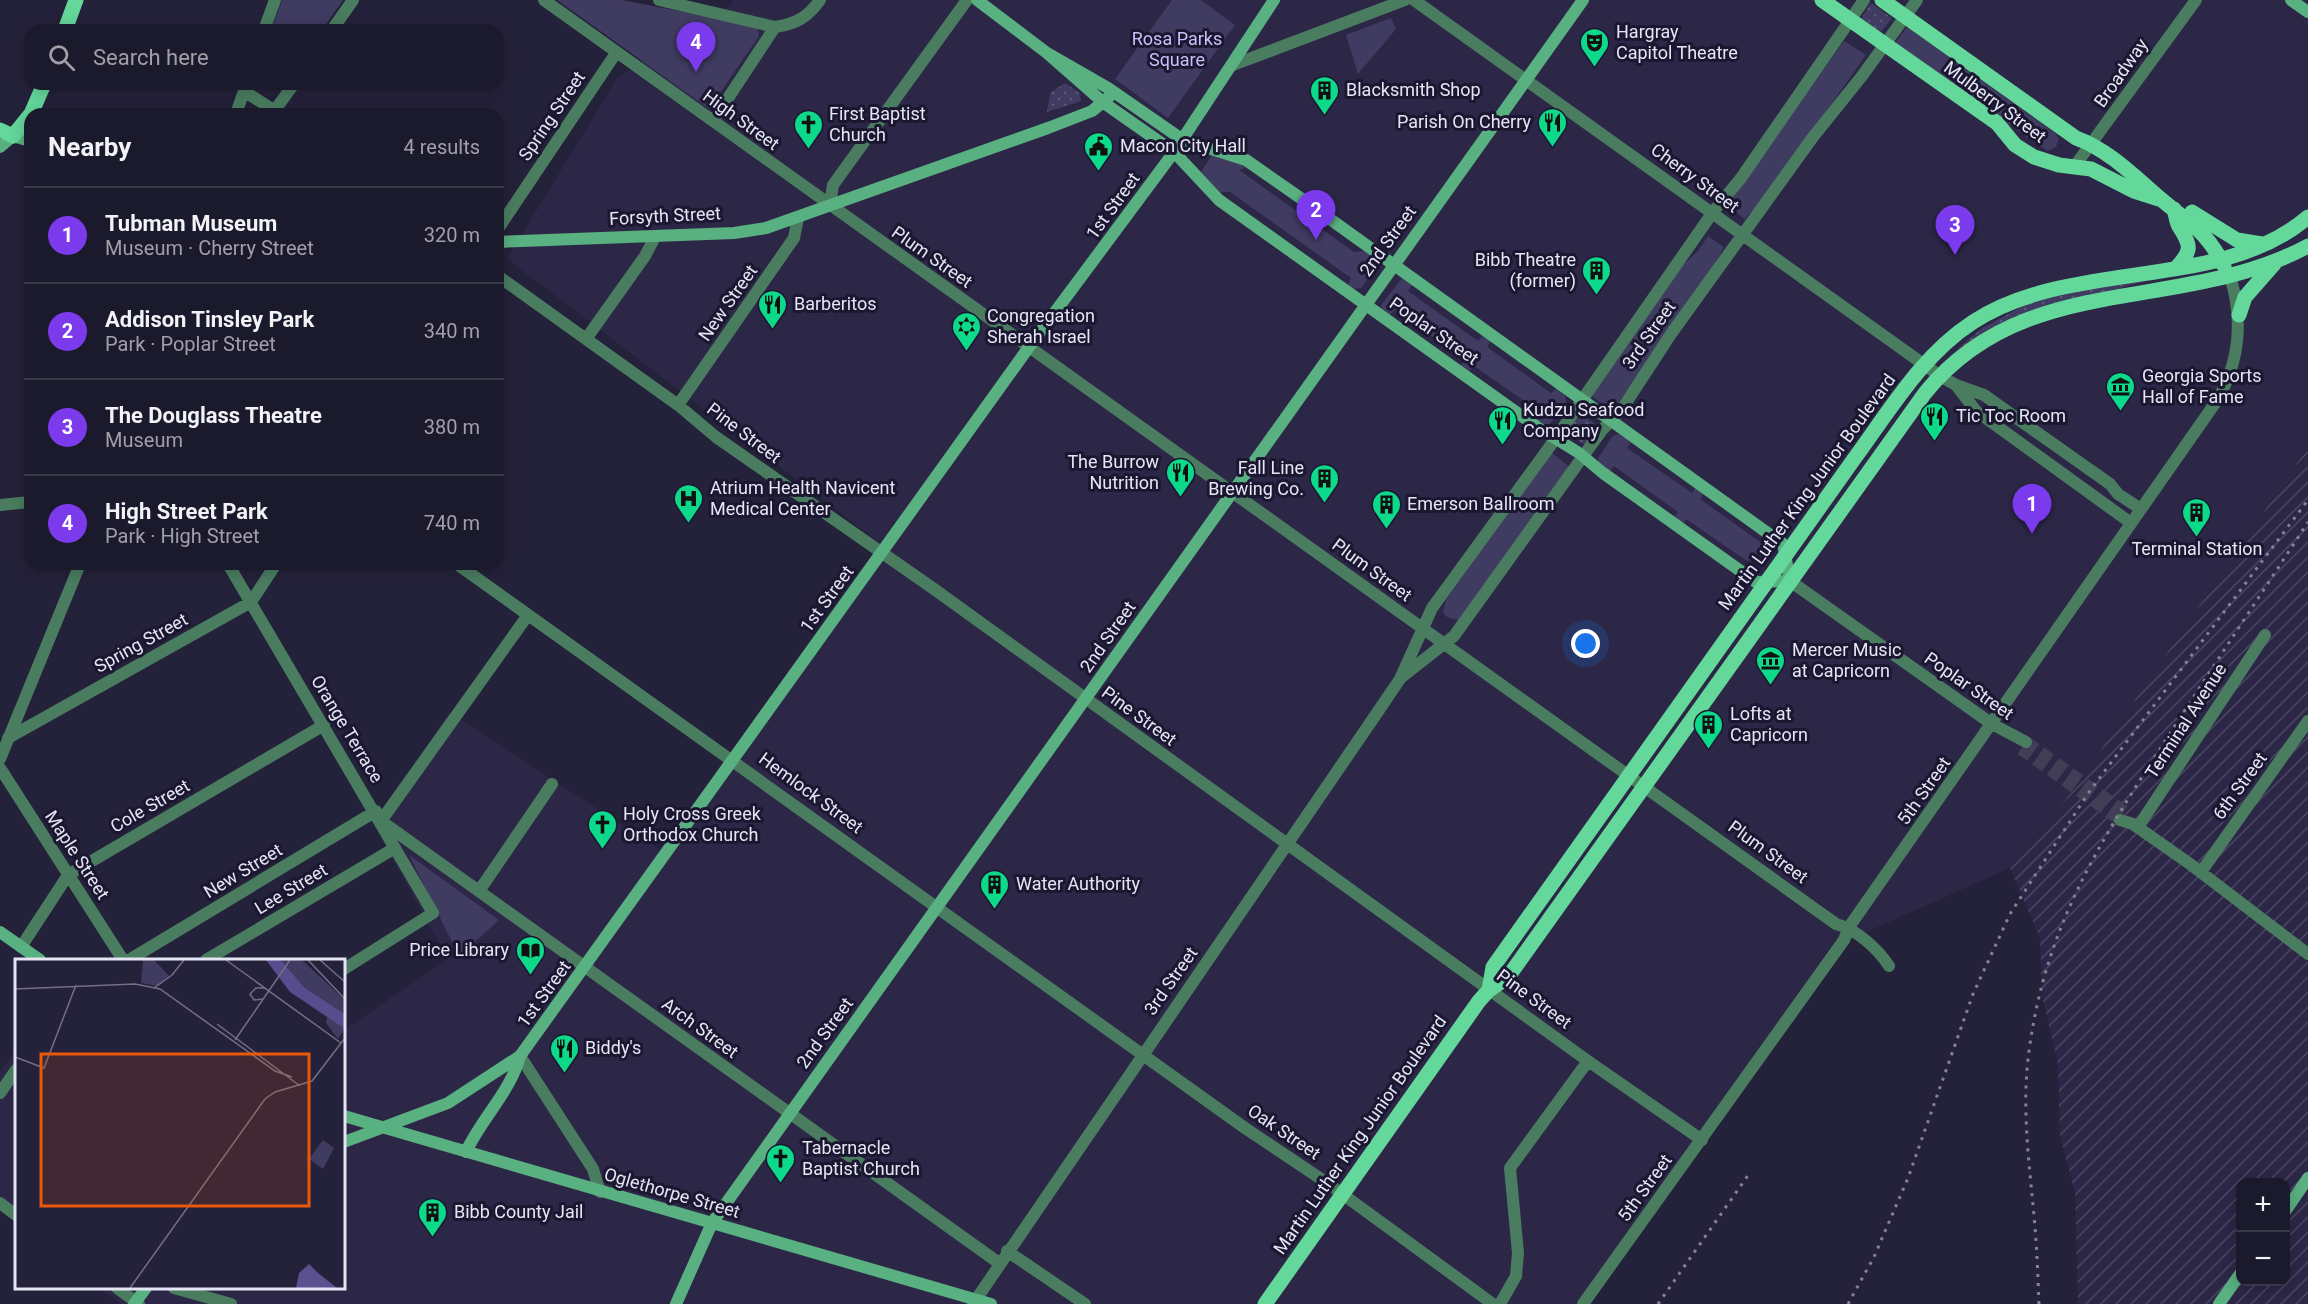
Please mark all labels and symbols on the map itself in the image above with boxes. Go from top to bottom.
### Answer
place label: Hargray Capitol Theatre [1616,21,1738,63]
pin: 4 [676,22,716,72]
theatre icon: Hargray Capitol Theatre [1579,26,1611,68]
park label: Rosa Parks Square [1132,28,1222,70]
street label: Broadway [2089,34,2152,111]
street label: Mulberry Street [1940,56,2051,147]
street label: Spring Street [514,67,589,164]
building icon: Blacksmith Shop [1309,74,1341,116]
place label: Blacksmith Shop [1346,79,1481,100]
street label: High Street [699,85,784,154]
place label: First Baptist Church [829,103,926,145]
restaurant icon: Parish On Cherry [1536,106,1568,148]
church icon: First Baptist Church [792,108,824,150]
place label: Parish On Cherry [1397,111,1531,132]
public building icon: Macon City Hall [1083,130,1115,172]
place label: Macon City Hall [1120,135,1246,156]
street label: Cherry Street [1647,139,1744,217]
street label: 1st Street [1081,168,1144,243]
pin: 2 [1296,190,1336,240]
street label: 2nd Street [1355,201,1420,280]
street label: Forsyth Street [609,202,721,229]
pin: 3 [1936,206,1974,255]
street label: Plum Street [888,221,977,292]
place label: Bibb Theatre (former) [1475,249,1576,292]
building icon: Bibb Theatre (former) [1581,254,1613,296]
street label: New Street [694,261,761,345]
restaurant icon: Barberitos [757,288,789,330]
street label: Poplar Street [1386,292,1483,369]
place label: Barberitos [794,293,877,314]
street label: 3rd Street [1618,297,1680,373]
place label: Congregation Sherah Israel [987,305,1095,347]
synagogue icon: Congregation Sherah Israel [950,310,982,352]
place label: Georgia Sports Hall of Fame [2142,365,2262,407]
street label: Martin Luther King Junior Boulevard [1714,370,1899,614]
museum icon: Georgia Sports Hall of Fame [2105,370,2137,412]
street label: Pine Street [703,398,786,467]
place label: Kudzu Seafood Company [1523,399,1644,441]
restaurant icon: Tic Toc Room [1919,400,1951,442]
restaurant icon: Kudzu Seafood Company [1486,404,1518,446]
place label: Tic Toc Room [1956,405,2066,426]
place label: The Burrow Nutrition [1067,451,1159,493]
restaurant icon: The Burrow Nutrition [1164,456,1196,498]
place label: Fall Line Brewing Co. [1208,457,1304,499]
building icon: Fall Line Brewing Co. [1309,462,1341,504]
place label: Atrium Health Navicent Medical Center [710,477,895,519]
hospital icon: Atrium Health Navicent Medical Center [673,482,705,524]
pin: 1 [2012,484,2052,534]
building icon: Emerson Ballroom [1370,488,1402,530]
place label: Emerson Ballroom [1407,493,1555,514]
building icon: Terminal Station [2181,496,2213,538]
street label: Plum Street [1328,534,1416,606]
place label: Terminal Station [2131,538,2263,559]
street label: 1st Street [795,561,858,636]
street label: 2nd Street [1075,597,1140,676]
street label: Spring Street [91,608,191,677]
your location [1571,629,1600,658]
place label: Mercer Music at Capricorn [1792,639,1901,681]
museum icon: Mercer Music at Capricorn [1755,644,1787,686]
street label: Poplar Street [1921,647,2018,724]
street label: Terminal Avenue [2141,659,2231,782]
street label: Orange Terrace [307,671,388,786]
street label: Pine Street [1098,681,1181,750]
place label: Lofts at Capricorn [1730,703,1808,745]
building icon: Lofts at Capricorn [1693,708,1725,750]
street label: Hemlock Street [755,748,867,837]
street label: 6th Street [2208,748,2271,823]
street label: 5th Street [1893,753,1955,829]
street label: Cole Street [106,774,193,837]
place label: Holy Cross Greek Orthodox Church [623,803,762,845]
street label: Maple Street [41,806,114,903]
church icon: Holy Cross Greek Orthodox Church [586,808,618,850]
street label: Plum Street [1724,816,1812,888]
street label: New Street [200,839,286,902]
street label: Lee Street [251,859,331,918]
building icon: Water Authority [979,868,1011,910]
place label: Water Authority [1016,873,1140,894]
library icon: Price Library [514,934,546,976]
place label: Price Library [409,939,509,960]
street label: 3rd Street [1140,943,1202,1019]
street label: 1st Street [512,956,575,1031]
inset map [15,959,345,1289]
street label: Pine Street [1493,964,1576,1033]
street label: Arch Street [658,993,743,1062]
street label: 2nd Street [792,993,857,1072]
street label: Martin Luther King Junior Boulevard [1269,1011,1450,1258]
restaurant icon: Biddy's [548,1032,580,1074]
place label: Biddy's [585,1037,641,1058]
street label: Oak Street [1244,1100,1325,1164]
place label: Tabernacle Baptist Church [802,1137,920,1179]
church icon: Tabernacle Baptist Church [765,1142,797,1184]
street label: 5th Street [1613,1150,1676,1225]
street label: Oglethorpe Street [602,1163,743,1222]
building icon: Bibb County Jail [417,1196,449,1238]
place label: Bibb County Jail [454,1201,583,1222]

